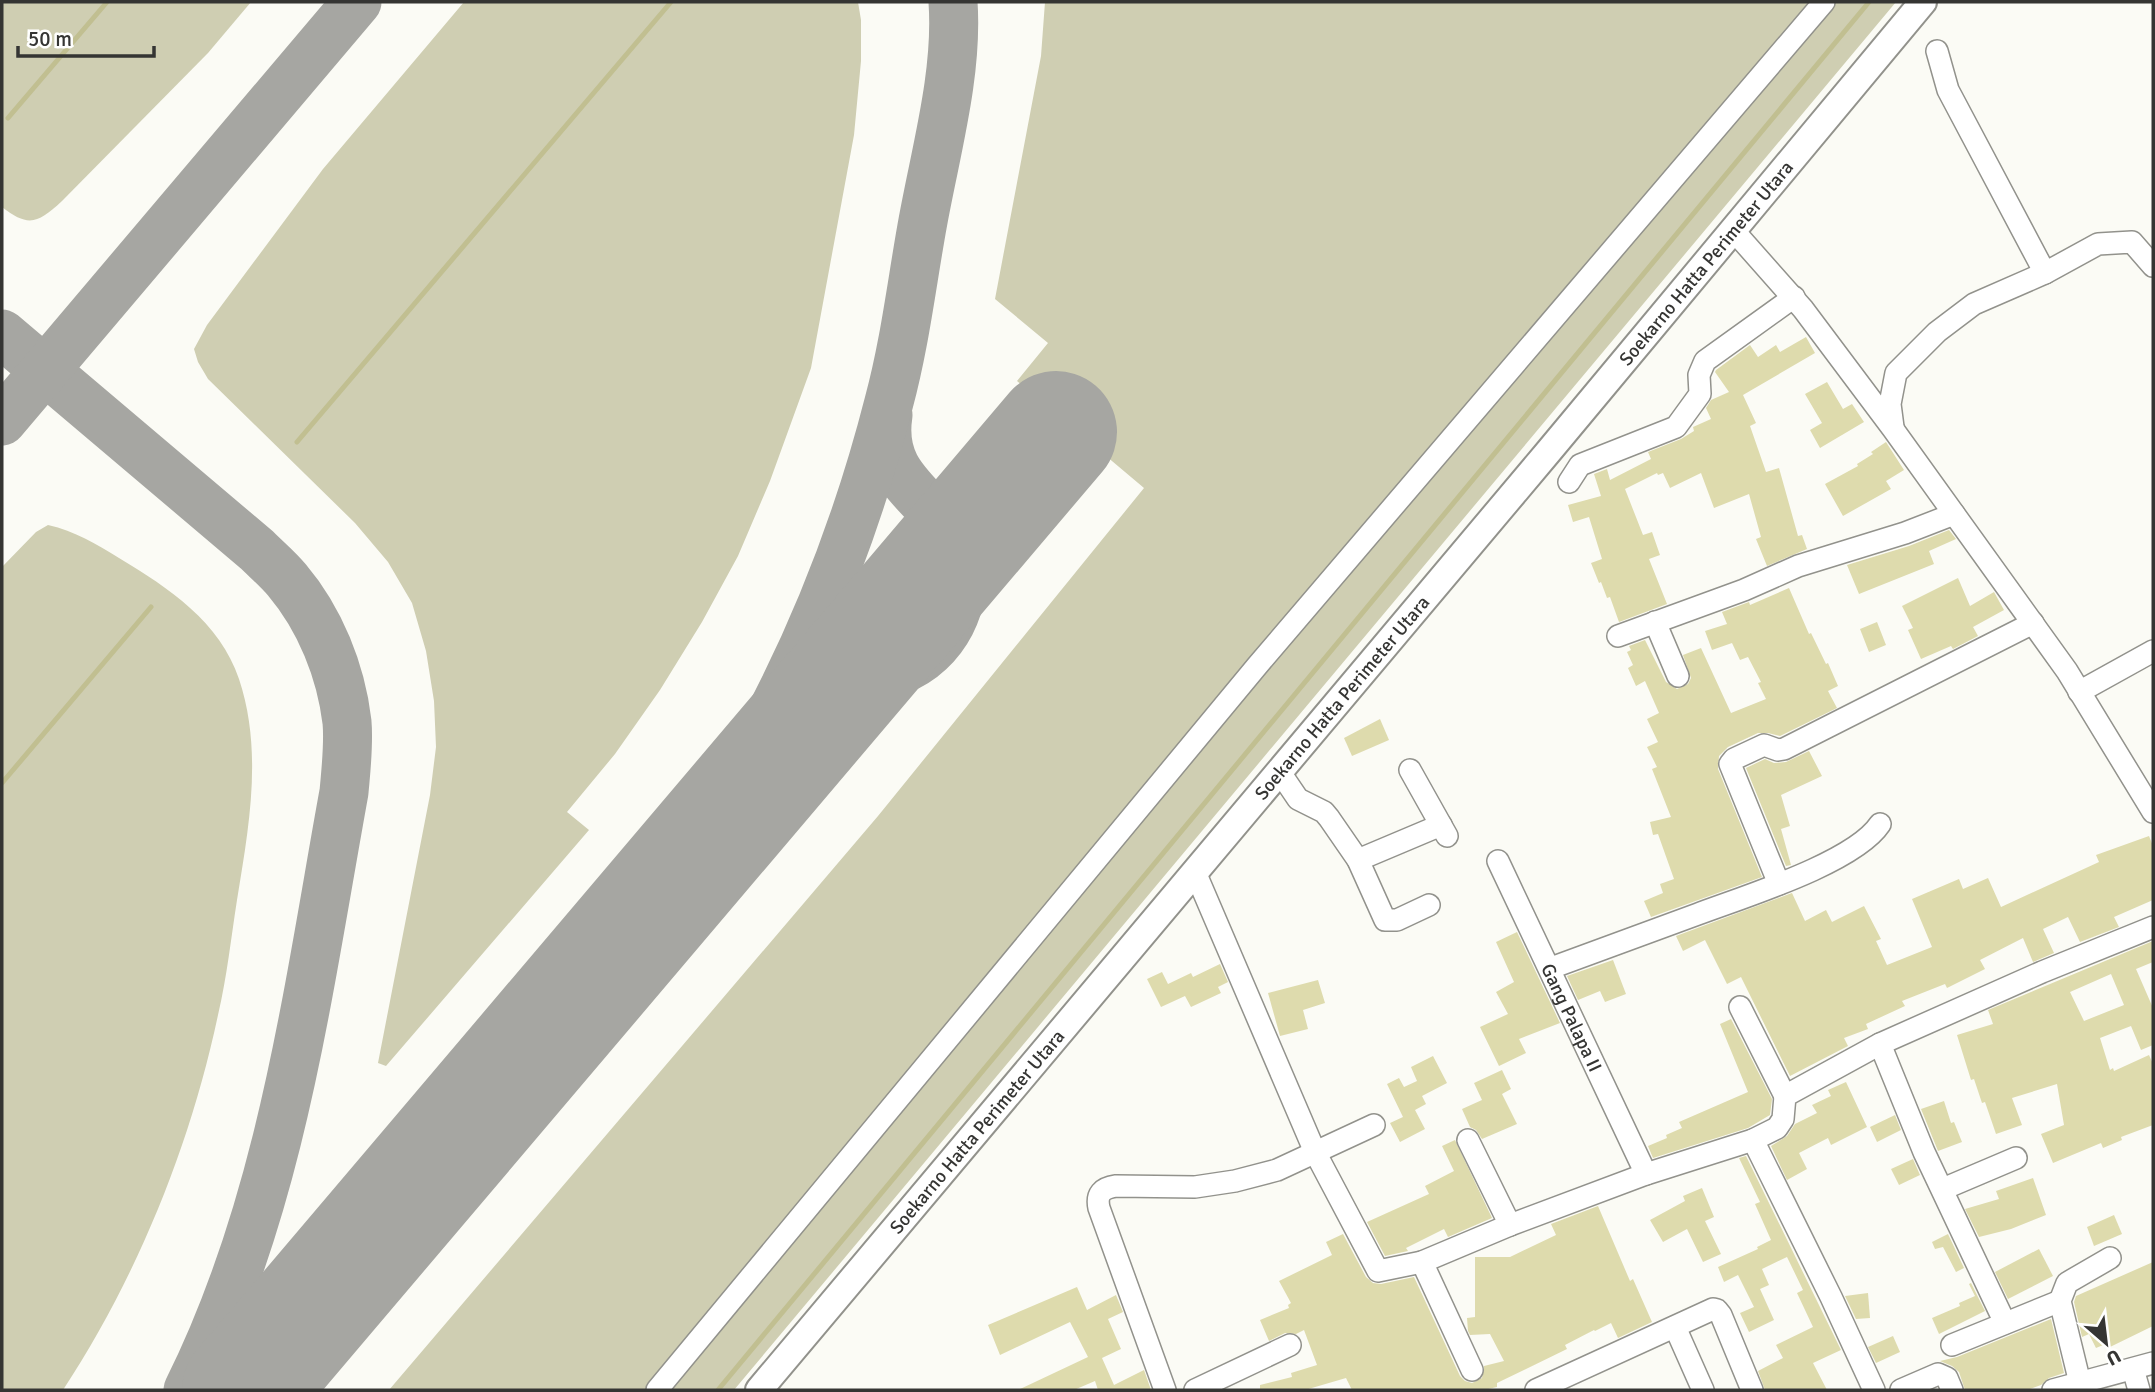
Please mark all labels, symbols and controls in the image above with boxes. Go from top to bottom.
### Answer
scale bar [18,14,154,58]
text: 50 m [28,26,72,52]
street label: Soekarno Hatta Perimeter Utara [1614,156,1799,371]
street label: Soekarno Hatta Perimeter Utara [1250,591,1435,805]
street label: Gang Palapa II [1535,960,1607,1076]
street label: Soekarno Hatta Perimeter Utara [885,1025,1070,1239]
north arrow [2071,1308,2141,1378]
text: U [2102,1344,2125,1371]

